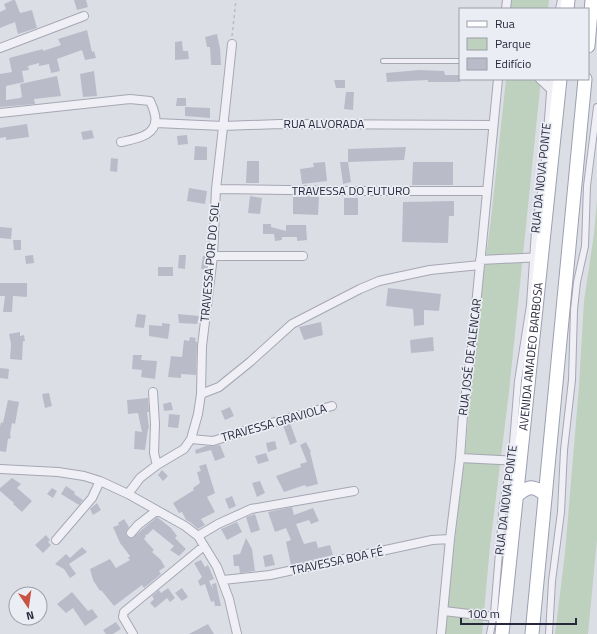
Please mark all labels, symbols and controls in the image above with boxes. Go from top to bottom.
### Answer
legend [459,8,589,80]
text: Rua [495,14,515,33]
text: Parque [495,34,531,53]
text: Edifício [495,54,531,73]
street label: RUA ALVORADA [284,114,364,133]
street label: RUA DA NOVA PONTE [525,122,556,234]
street label: TRAVESSA DO FUTURO [292,181,410,200]
street label: TRAVESSA POR DO SOL [195,201,224,323]
street label: AVENIDA AMADEO BARBOSA [513,281,548,431]
street label: RUA JOSÉ DE ALENCAR [453,297,486,417]
street label: TRAVESSA GRAVIOLA [219,398,329,447]
street label: RUA DA NOVA PONTE [489,444,522,556]
street label: TRAVESSA BOA FÉ [289,541,385,580]
north arrow [8,586,48,626]
scale bar [461,600,576,626]
text: 100 m [467,604,500,623]
text: N [25,607,36,624]

